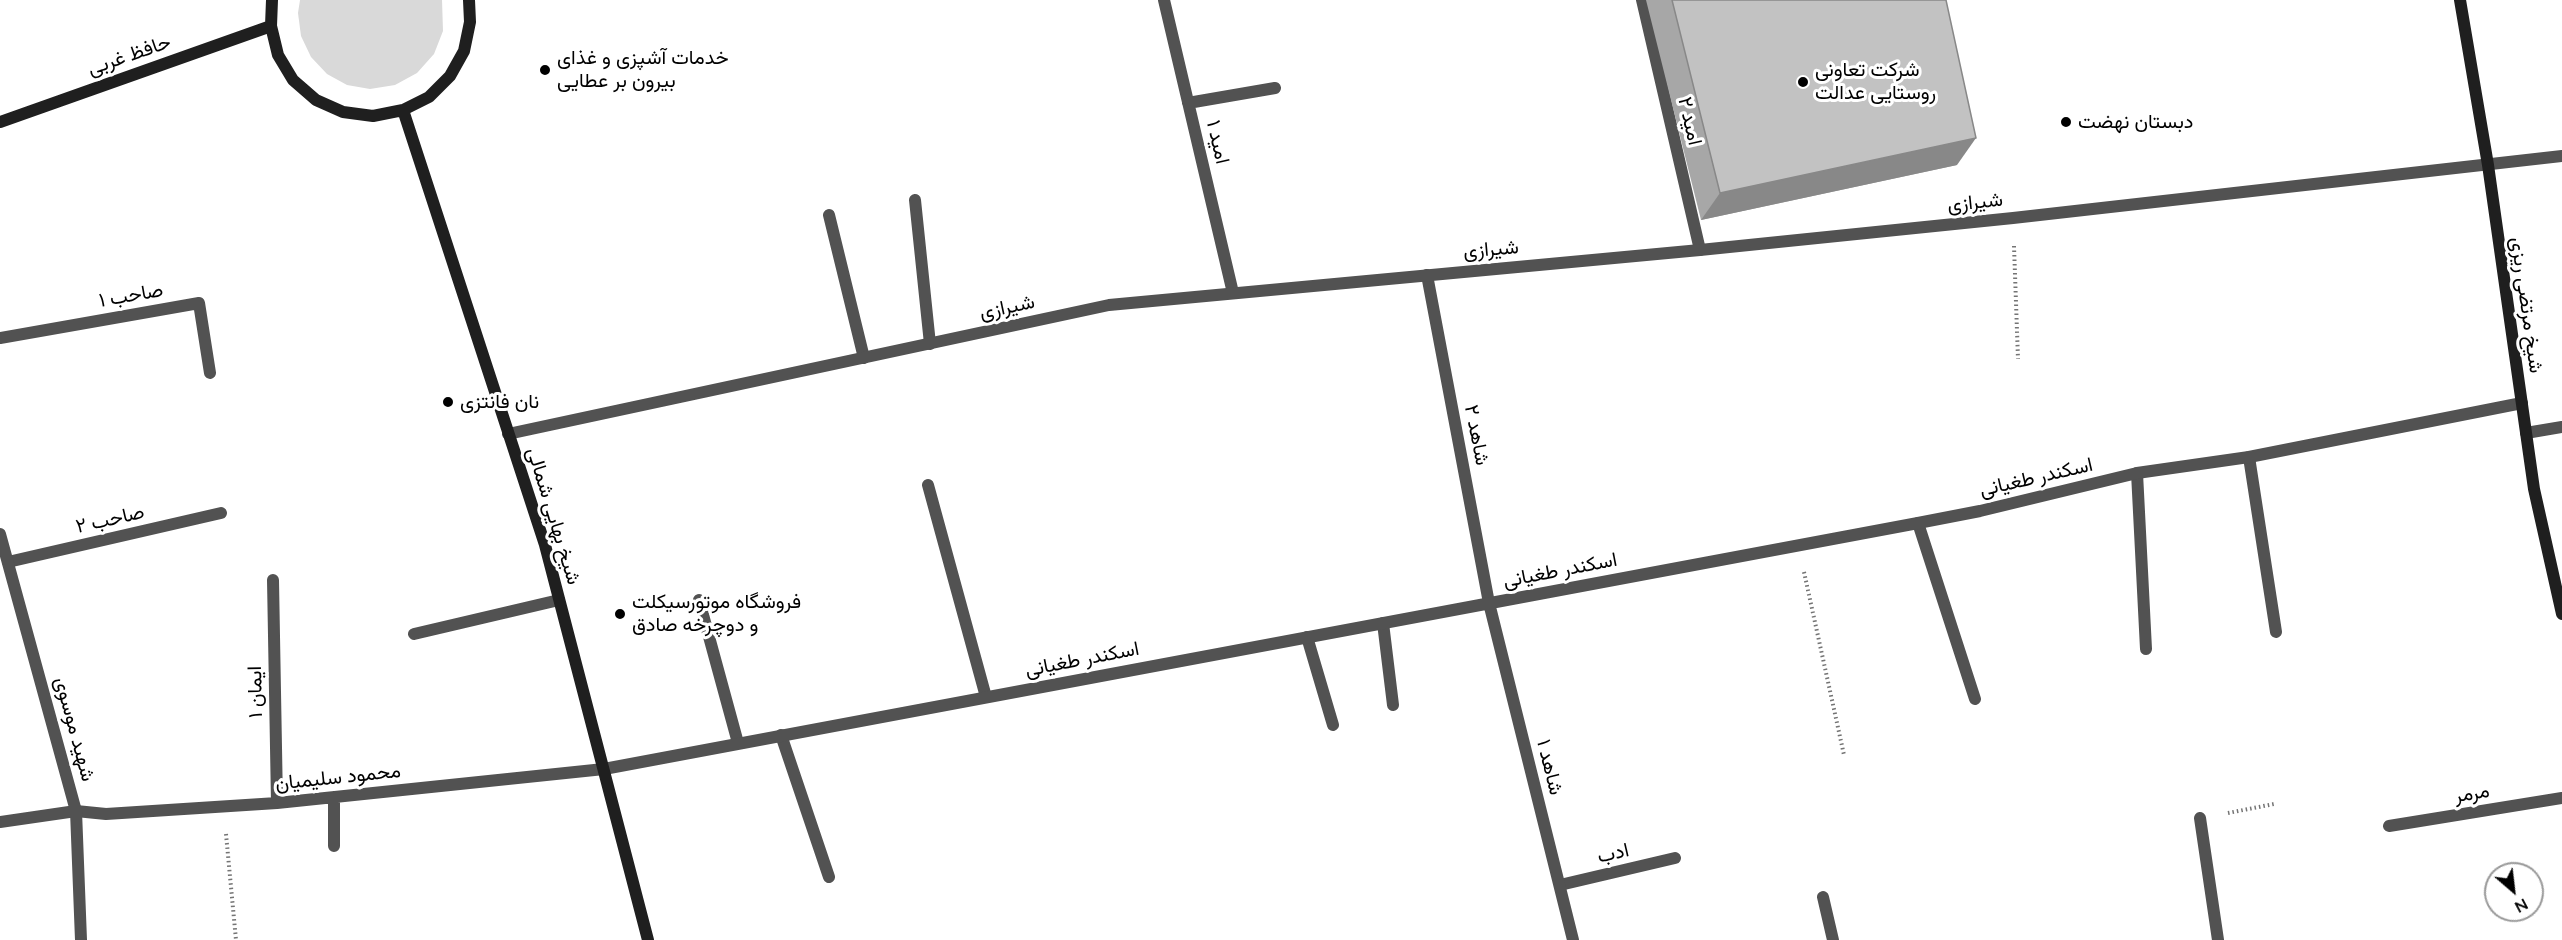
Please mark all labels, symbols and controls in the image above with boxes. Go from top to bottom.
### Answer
street label: حافظ غربی [84,30,174,80]
place label: خدمات آشپزی و غذای بیرون بر عطایی [557,46,729,93]
place label: شرکت تعاونی روستایی عدالت [1815,58,1936,105]
marker: خدمات آشپزی و غذای بیرون بر عطایی [538,63,552,77]
marker: شرکت تعاونی روستایی عدالت [1796,75,1810,89]
street label: امید ۲ [1673,95,1707,147]
place label: دبستان نهضت [2078,110,2193,134]
marker: دبستان نهضت [2059,115,2073,129]
street label: امید ۱ [1201,118,1235,166]
street label: شیرازی [1946,187,2004,217]
street label: شیرازی [1462,235,1520,263]
street label: شیخ مرتضی ریزی [2506,235,2548,375]
street label: صاحب ۱ [97,278,165,312]
street label: شیرازی [977,289,1037,325]
place label: نان فانتزی [460,390,539,414]
marker: نان فانتزی [441,395,455,409]
street label: شاهد ۲ [1459,403,1495,467]
street label: شیخ بهایی شمالی [522,444,586,588]
street label: اسکندر طغیانی [1977,452,2095,502]
street label: صاحب ۲ [73,499,147,539]
street label: اسکندر طغیانی [1501,547,1619,593]
place label: فروشگاه موتورسیکلت و دوچرخه صادق [632,590,801,637]
marker: فروشگاه موتورسیکلت و دوچرخه صادق [613,607,627,621]
street label: اسکندر طغیانی [1023,636,1141,682]
street label: ایمان ۱ [243,666,267,718]
street label: شهید موسوی [50,674,100,784]
street label: شاهد ۱ [1532,737,1568,797]
street label: محمود سلیمیان [274,758,402,796]
street label: مرمر [2453,778,2491,808]
street label: ادب [1595,838,1631,868]
north arrow [2484,862,2544,922]
text: N [2512,895,2532,918]

